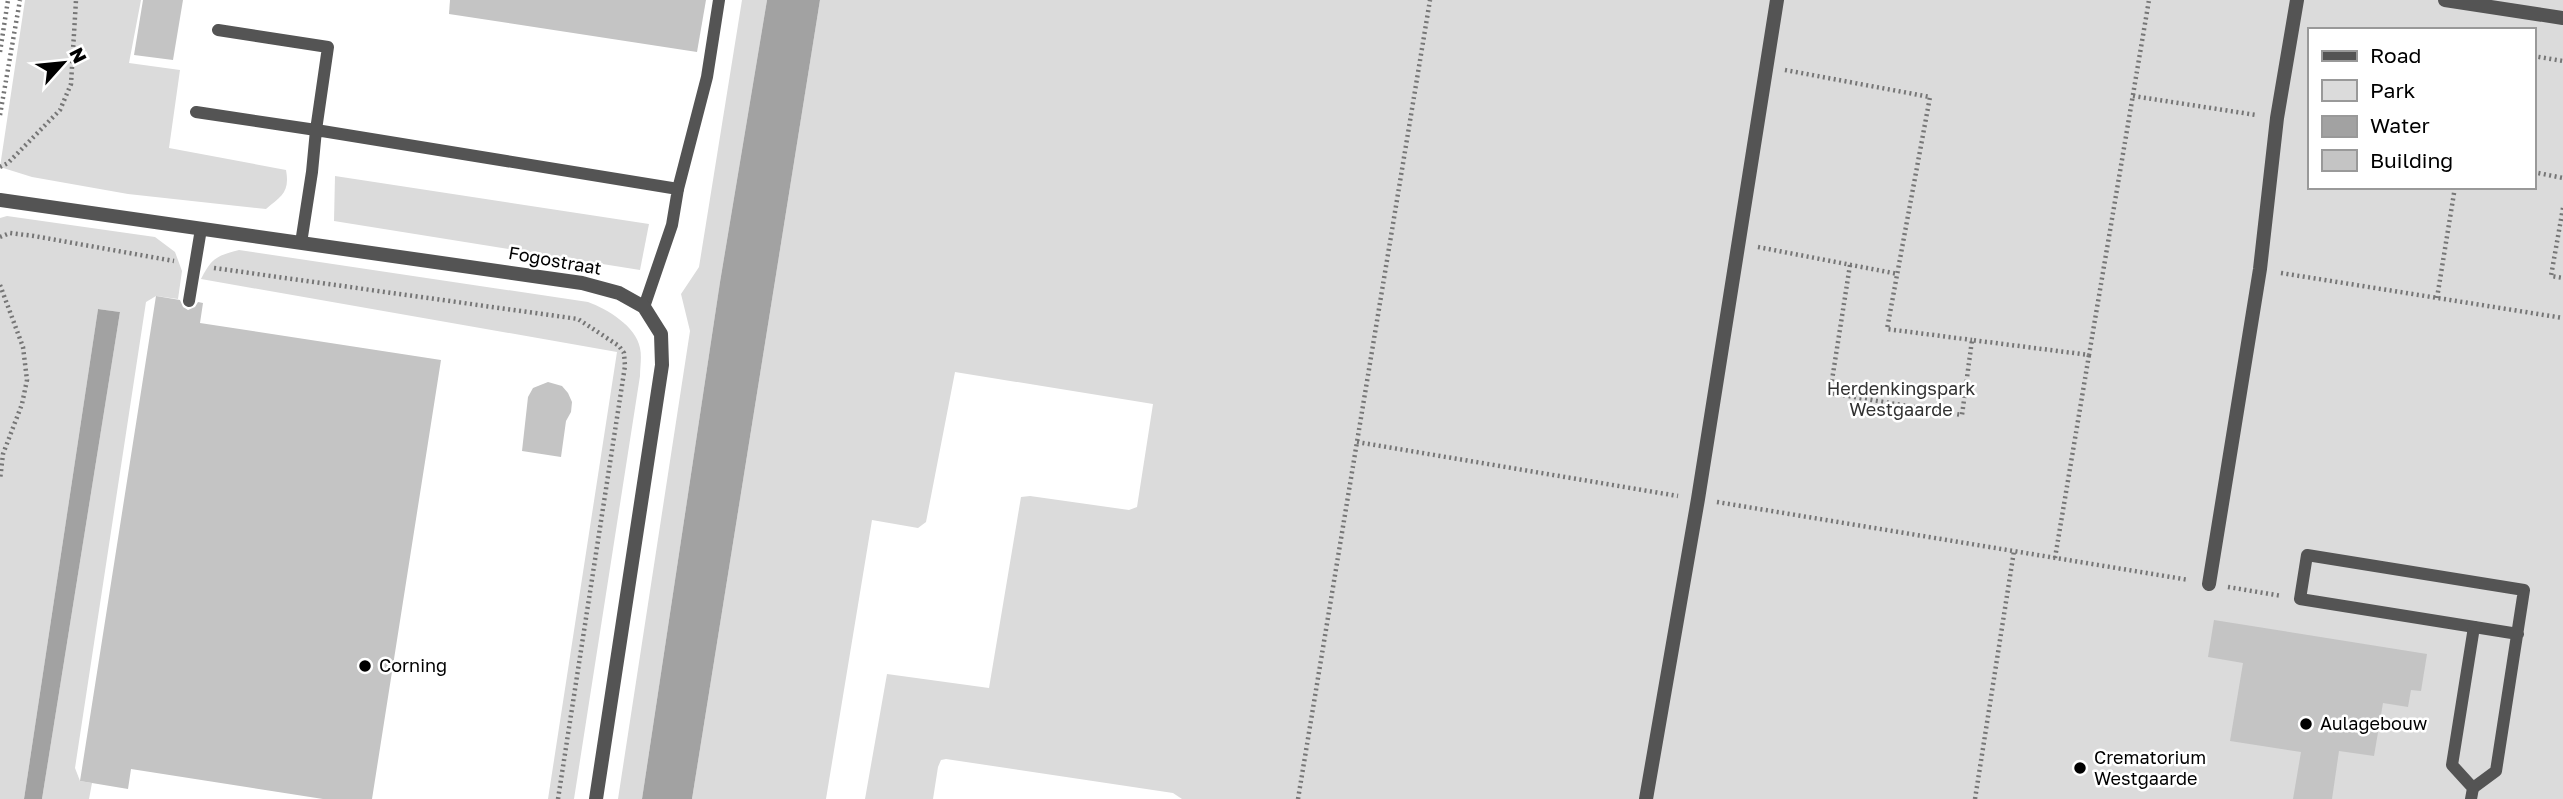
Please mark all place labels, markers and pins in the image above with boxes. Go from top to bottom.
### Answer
place label: Corning [379,654,447,676]
marker: Corning [357,658,373,674]
place label: Aulagebouw [2320,712,2428,734]
marker: Aulagebouw [2298,716,2314,732]
place label: Crematorium Westgaarde [2094,746,2206,789]
marker: Crematorium Westgaarde [2072,760,2088,776]

